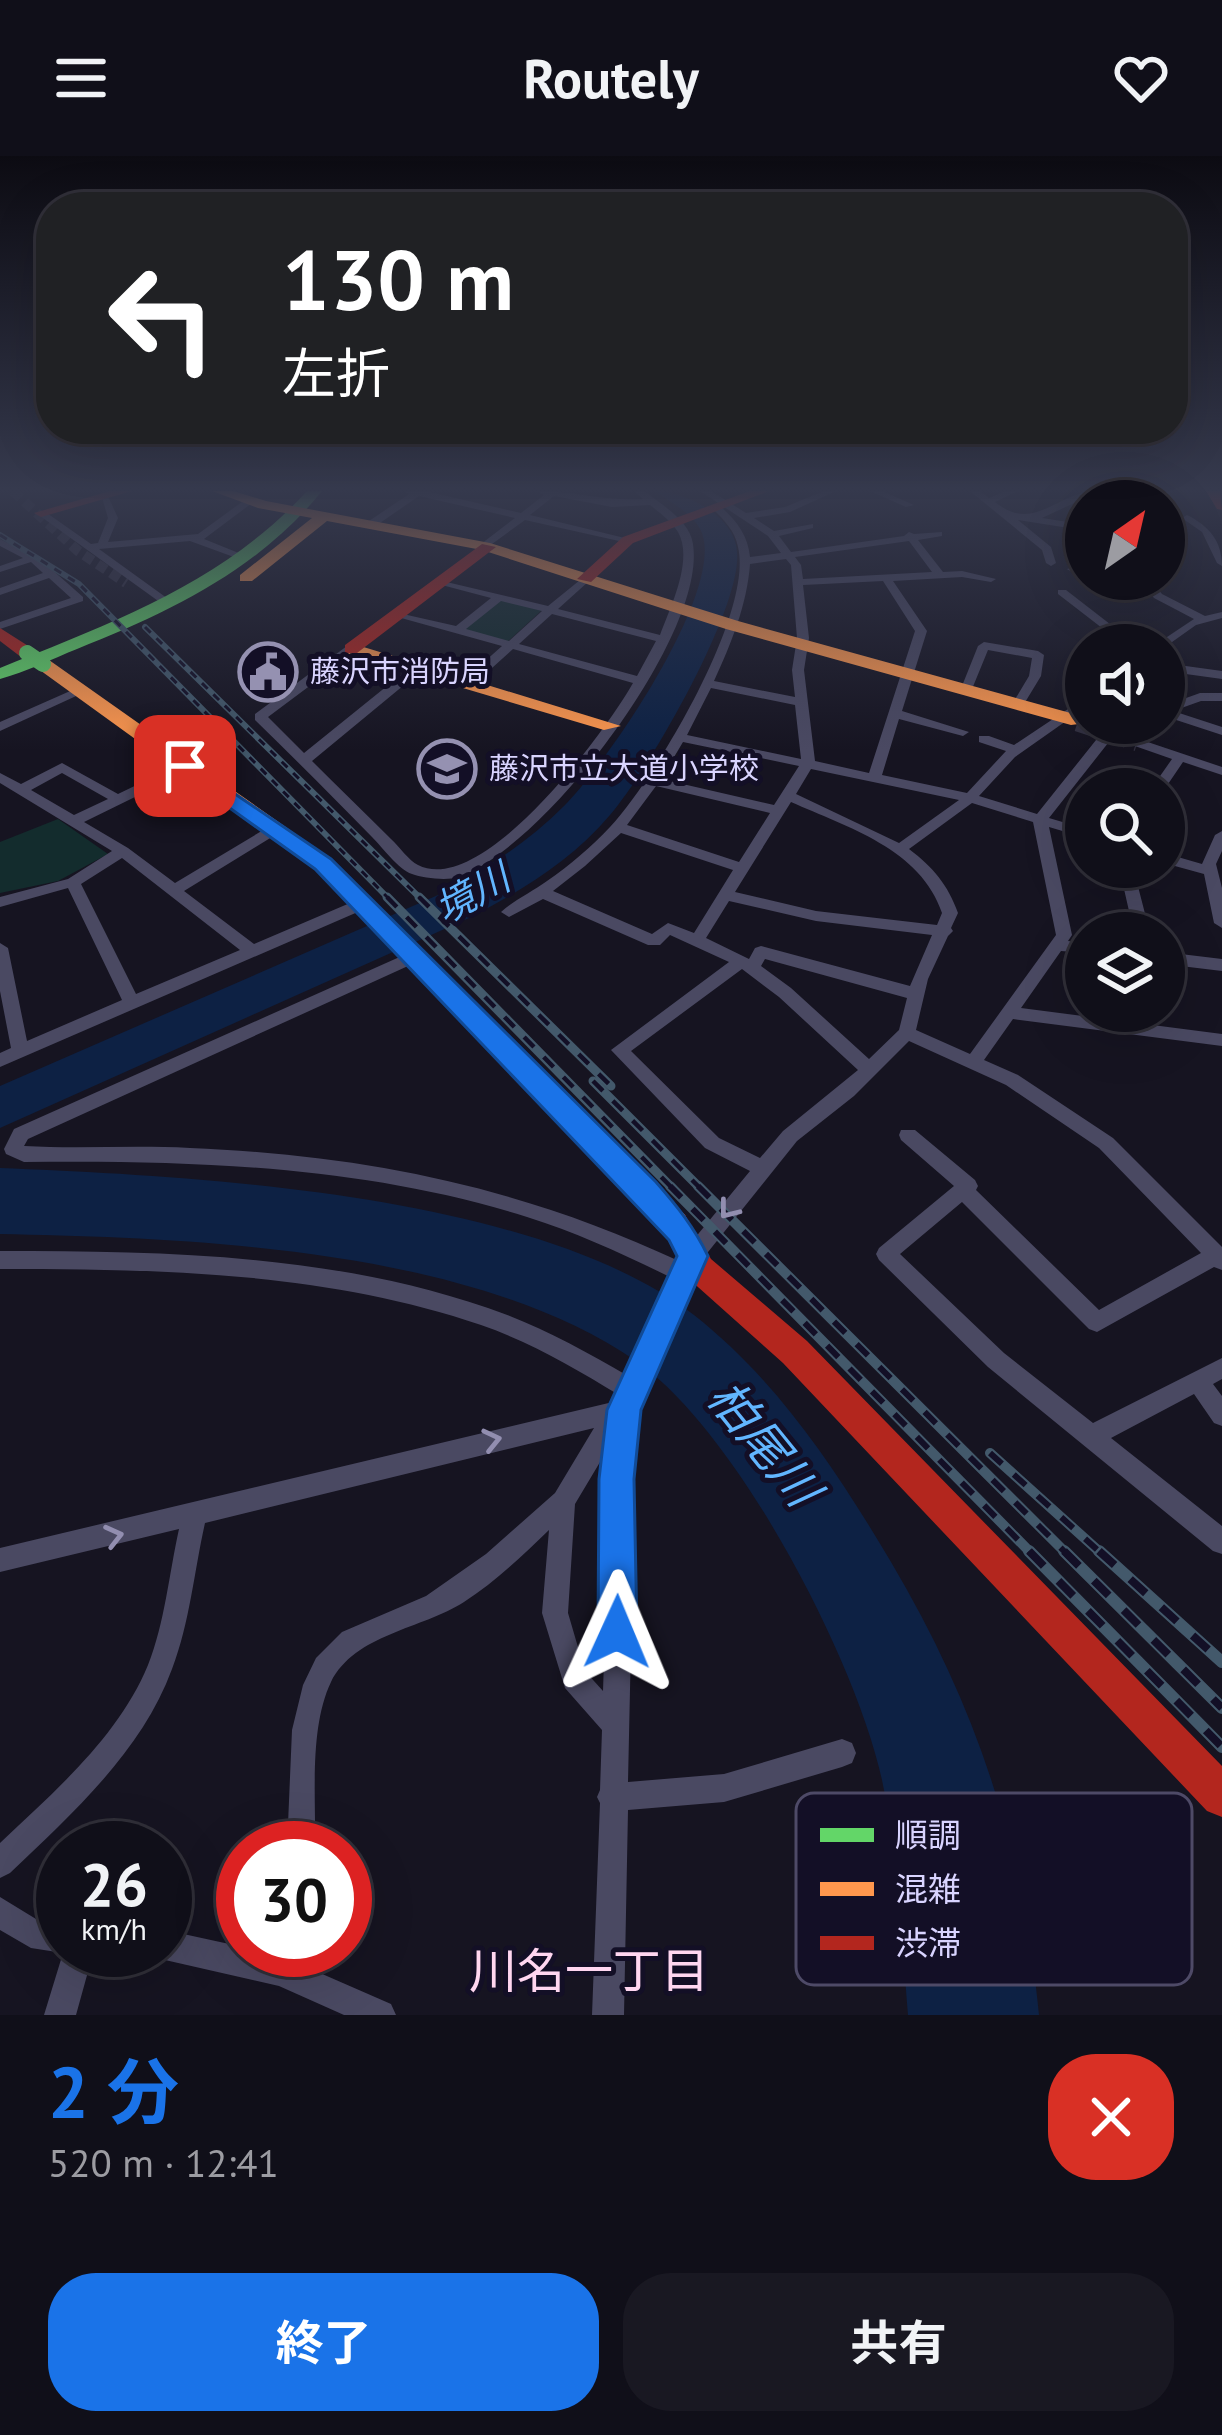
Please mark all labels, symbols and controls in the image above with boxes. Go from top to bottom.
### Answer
text: Routely [523,43,699,113]
icon: menu [48,45,114,111]
icon: heart [1108,45,1174,111]
text: 130 m [282,224,514,333]
icon: left [84,240,240,396]
text: 左折 [282,338,390,408]
north arrow [1065,480,1185,600]
map controls [1065,480,1185,1032]
button: sound [1065,624,1185,744]
public building icon: 藤沢市消防局 [237,641,299,703]
place label: 藤沢市消防局 [310,651,490,690]
pin [134,715,236,817]
icon: arrive [152,733,218,799]
school or university icon: 藤沢市立大道小学校 [416,738,478,800]
place label: 藤沢市立大道小学校 [489,748,759,787]
button: search [1065,768,1185,888]
water label: 境川 [425,849,522,934]
button: layers [1065,912,1185,1032]
one-way arrow [721,1196,742,1218]
water label: 柏尾川 [695,1367,837,1522]
one-way arrow [482,1429,502,1454]
one-way arrow [104,1525,124,1550]
position arrow [554,1569,680,1695]
legend [796,1793,1192,1985]
text: 順調 [895,1813,961,1856]
speed limit sign: 30 [216,1821,372,1977]
text: 26 [80,1845,148,1923]
text: 混雑 [895,1867,961,1910]
text: km/h [81,1909,147,1948]
text: 渋滞 [895,1921,961,1964]
district label: 川名一丁目 [469,1939,709,2001]
text: 2 分 [48,2045,179,2138]
button: close [1048,2054,1174,2180]
text: 520 m · 12:41 [48,2137,279,2188]
button: 終了 [48,2273,599,2411]
button: 共有 [623,2273,1174,2411]

